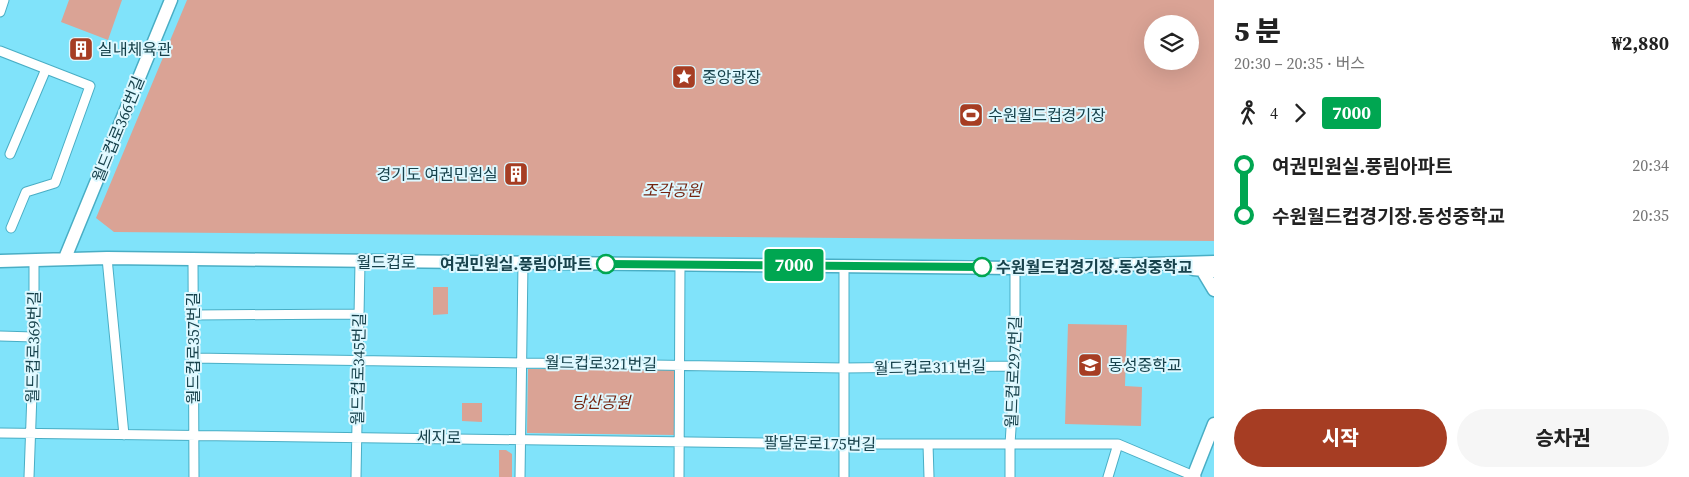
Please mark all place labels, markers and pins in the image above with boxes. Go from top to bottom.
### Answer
building icon: 실내체육관 [68,36,94,62]
place label: 실내체육관 [98,38,172,60]
place icon: 중앙광장 [671,64,697,90]
place label: 중앙광장 [702,66,761,88]
sports icon: 수원월드컵경기장 [958,102,984,128]
place label: 수원월드컵경기장 [988,104,1106,126]
building icon: 경기도 여권민원실 [503,161,529,187]
place label: 경기도 여권민원실 [377,163,498,185]
place label: 여권민원실.풍림아파트 [440,253,592,275]
marker: 여권민원실.풍림아파트 [596,254,616,274]
place label: 수원월드컵경기장.동성중학교 [996,256,1192,278]
marker: 수원월드컵경기장.동성중학교 [972,257,992,277]
school or university icon: 동성중학교 [1077,352,1103,378]
place label: 동성중학교 [1108,354,1182,376]

